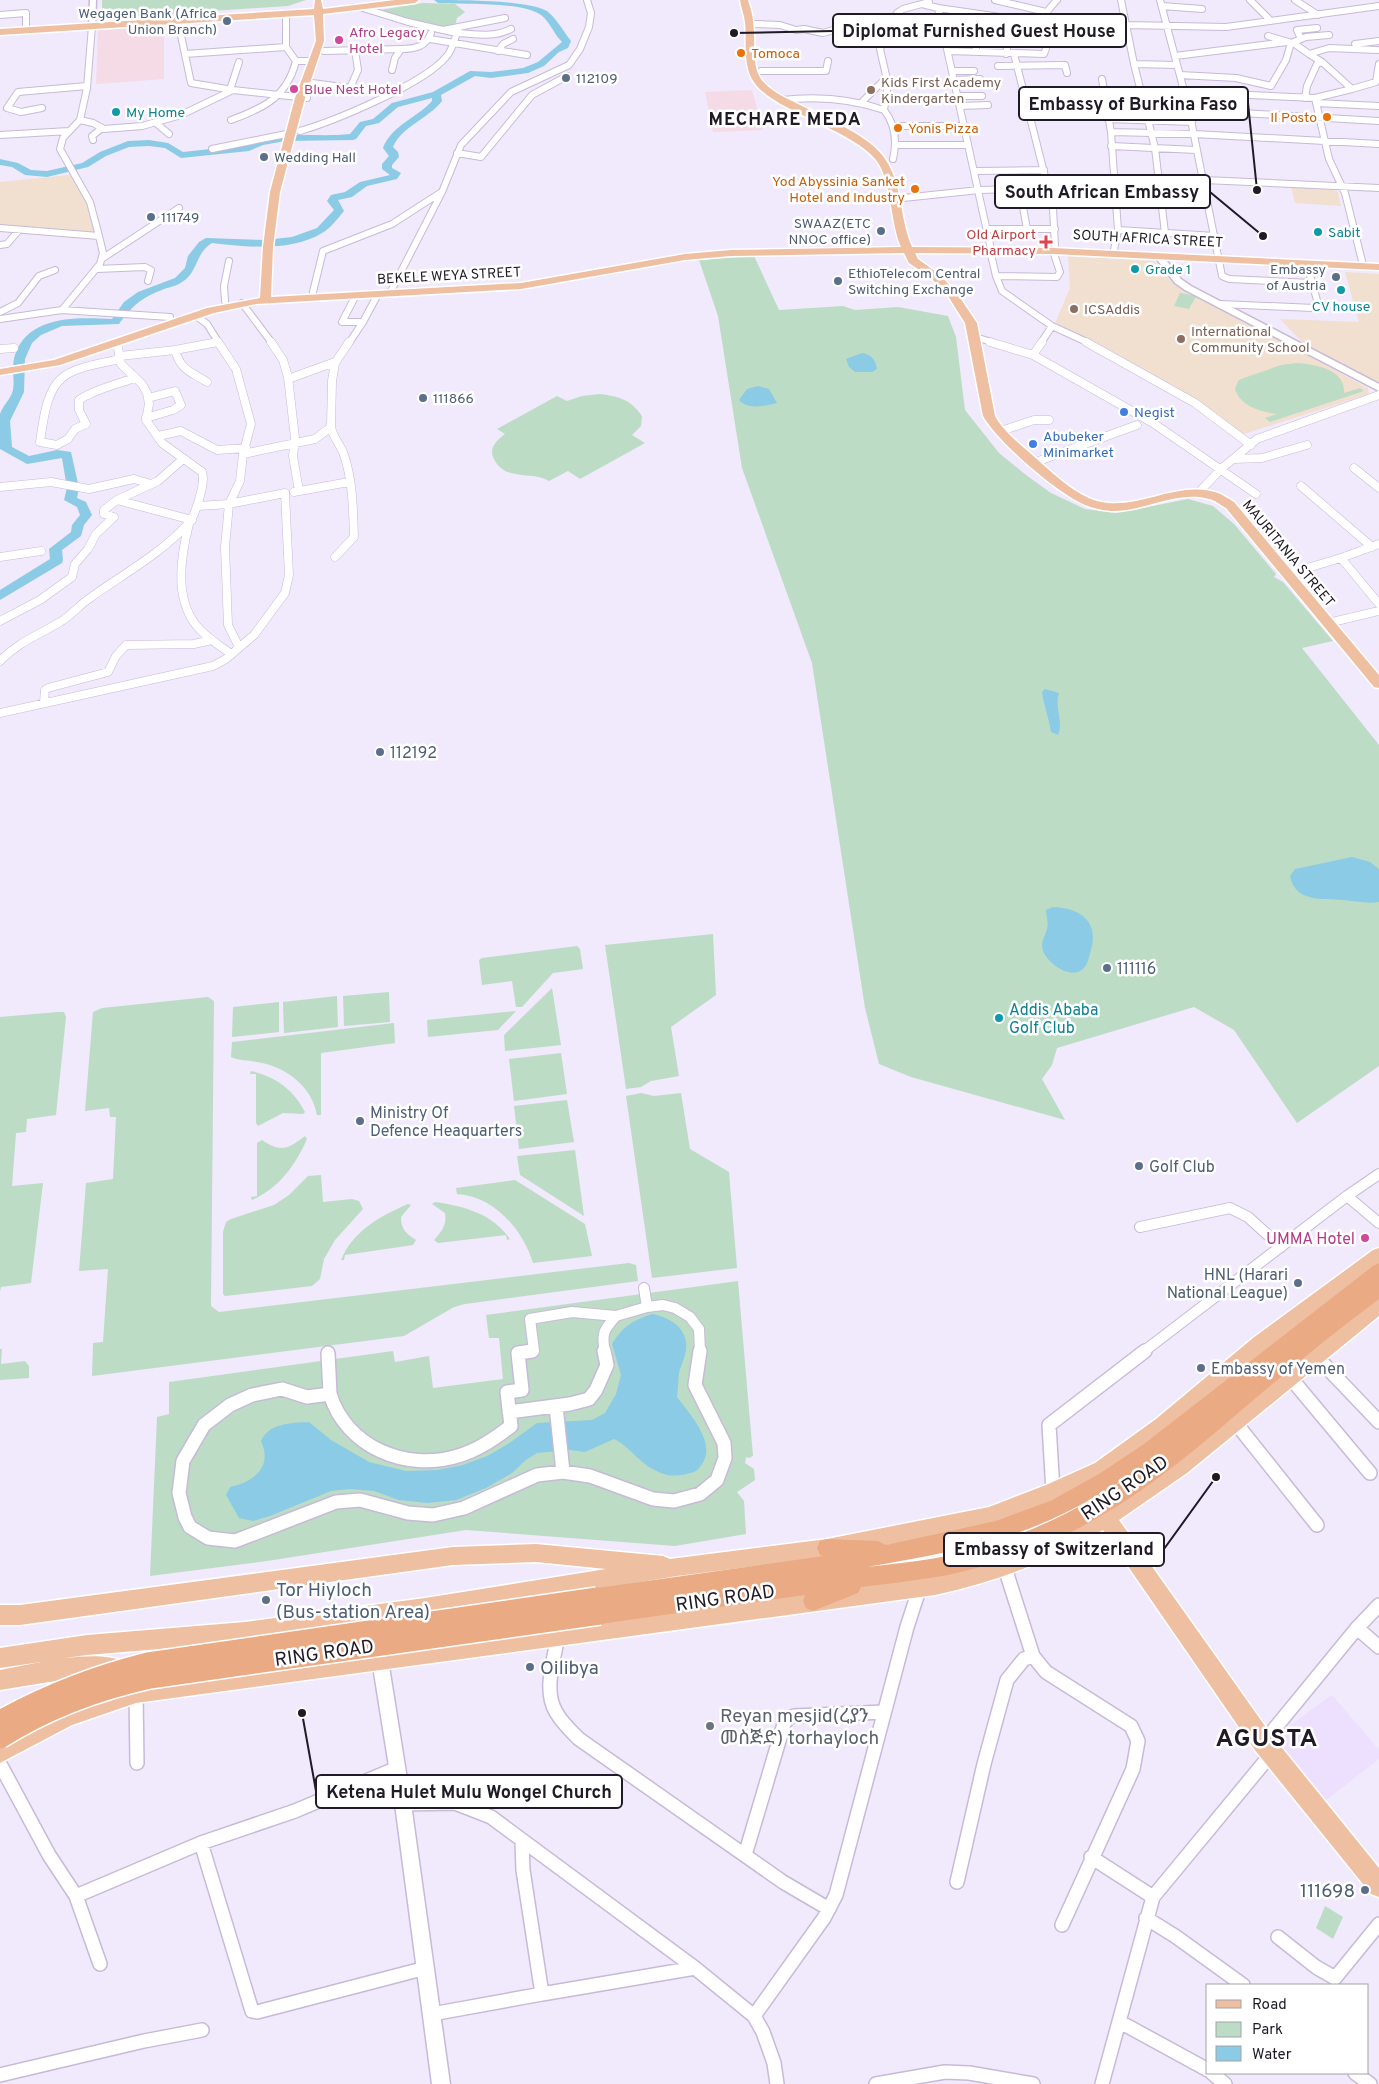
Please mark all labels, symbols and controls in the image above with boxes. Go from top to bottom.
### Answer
place label: Wegagen Bank (Africa Union Branch) [78,6,217,39]
callout: Diplomat Furnished Guest House [833,14,1126,47]
marker: Wegagen Bank (Africa Union Branch) [221,15,233,27]
text: Diplomat Furnished Guest House [842,21,1116,44]
place label: Afro Legacy Hotel [349,25,425,58]
marker: Afro Legacy Hotel [333,34,345,46]
place label: Tomoca [751,46,800,63]
marker: Tomoca [735,47,747,59]
place label: 112109 [576,71,618,88]
marker: 112109 [560,72,572,84]
place label: Kids First Academy Kindergarten [881,75,1001,108]
place label: Blue Nest Hotel [304,82,402,99]
marker: Blue Nest Hotel [288,83,300,95]
marker: Kids First Academy Kindergarten [865,84,877,96]
callout: Embassy of Burkina Faso [1019,87,1248,120]
text: Embassy of Burkina Faso [1028,94,1238,117]
place label: My Home [126,105,185,122]
marker: My Home [110,106,122,118]
district label: MECHARE MEDA [708,109,862,132]
place label: Il Posto [1270,110,1317,127]
marker: Il Posto [1321,111,1333,123]
place label: Yonis Pizza [908,121,979,138]
marker: Yonis Pizza [892,122,904,134]
place label: Wedding Hall [274,150,356,167]
marker: Wedding Hall [258,151,270,163]
place label: Yod Abyssinia Sanket Hotel and Industry [772,174,905,207]
callout: South African Embassy [995,175,1210,208]
text: South African Embassy [1005,182,1199,205]
marker: Yod Abyssinia Sanket Hotel and Industry [909,183,921,195]
place label: 111749 [161,210,199,227]
marker: 111749 [145,211,157,223]
place label: SWAAZ(ETC NNOC office) [788,216,871,249]
marker: SWAAZ(ETC NNOC office) [875,225,887,237]
place label: Sabit [1328,225,1360,242]
marker: Sabit [1312,226,1324,238]
place label: Old Airport Pharmacy [966,227,1036,260]
street label: SOUTH AFRICA STREET [1072,227,1224,252]
marker: Old Airport Pharmacy [1040,236,1052,248]
place label: Grade 1 [1145,262,1191,279]
place label: Embassy of Austria [1266,262,1326,295]
marker: Grade 1 [1129,263,1141,275]
street label: BEKELE WEYA STREET [377,264,522,289]
place label: EthioTelecom Central Switching Exchange [848,266,981,299]
marker: Embassy of Austria [1330,271,1342,283]
marker: EthioTelecom Central Switching Exchange [832,275,844,287]
marker: CV house [1335,284,1347,296]
place label: CV house [1312,299,1370,316]
place label: ICSAddis [1084,302,1140,319]
marker: ICSAddis [1068,303,1080,315]
place label: International Community School [1191,324,1310,357]
marker: International Community School [1175,333,1187,345]
place label: 111866 [433,391,474,408]
marker: 111866 [417,392,429,404]
place label: Negist [1134,405,1175,422]
marker: Negist [1118,406,1130,418]
place label: Abubeker Minimarket [1043,429,1114,462]
marker: Abubeker Minimarket [1027,438,1039,450]
street label: MAURITANIA STREET [1238,497,1338,611]
place label: 112192 [390,744,437,764]
marker: 112192 [374,746,386,758]
place label: 111116 [1117,960,1156,980]
marker: 111116 [1101,962,1113,974]
place label: Addis Ababa Golf Club [1009,1001,1099,1039]
marker: Addis Ababa Golf Club [993,1012,1005,1024]
place label: Ministry Of Defence Heaquarters [370,1104,522,1142]
marker: Ministry Of Defence Heaquarters [354,1115,366,1127]
place label: Golf Club [1149,1158,1215,1178]
marker: Golf Club [1133,1160,1145,1172]
place label: UMMA Hotel [1266,1230,1355,1250]
marker: UMMA Hotel [1359,1232,1371,1244]
place label: HNL (Harari National League) [1167,1266,1288,1304]
marker: HNL (Harari National League) [1292,1277,1304,1289]
place label: Embassy of Yemen [1211,1360,1345,1380]
marker: Embassy of Yemen [1195,1362,1207,1374]
street label: RING ROAD [1077,1451,1173,1527]
callout: Embassy of Switzerland [944,1533,1164,1566]
text: Embassy of Switzerland [954,1539,1154,1562]
place label: Tor Hiyloch (Bus-station Area) [276,1579,430,1625]
street label: RING ROAD [674,1580,776,1618]
marker: Tor Hiyloch (Bus-station Area) [260,1594,272,1606]
street label: RING ROAD [273,1635,375,1673]
place label: Oilibya [540,1657,599,1681]
marker: Oilibya [524,1661,536,1673]
place label: Reyan mesjid(ረያን መስጅድ) torhayloch [720,1705,879,1751]
marker: Reyan mesjid(ረያን መስጅድ) torhayloch [704,1720,716,1732]
district label: AGUSTA [1216,1724,1318,1756]
callout: Ketena Hulet Mulu Wongel Church [316,1775,622,1808]
text: Ketena Hulet Mulu Wongel Church [326,1782,612,1805]
place label: 111698 [1300,1880,1355,1904]
marker: 111698 [1359,1884,1371,1896]
legend [1206,1984,1369,2074]
text: Road [1252,1996,1287,2015]
text: Park [1252,2021,1283,2040]
text: Water [1252,2046,1292,2065]

